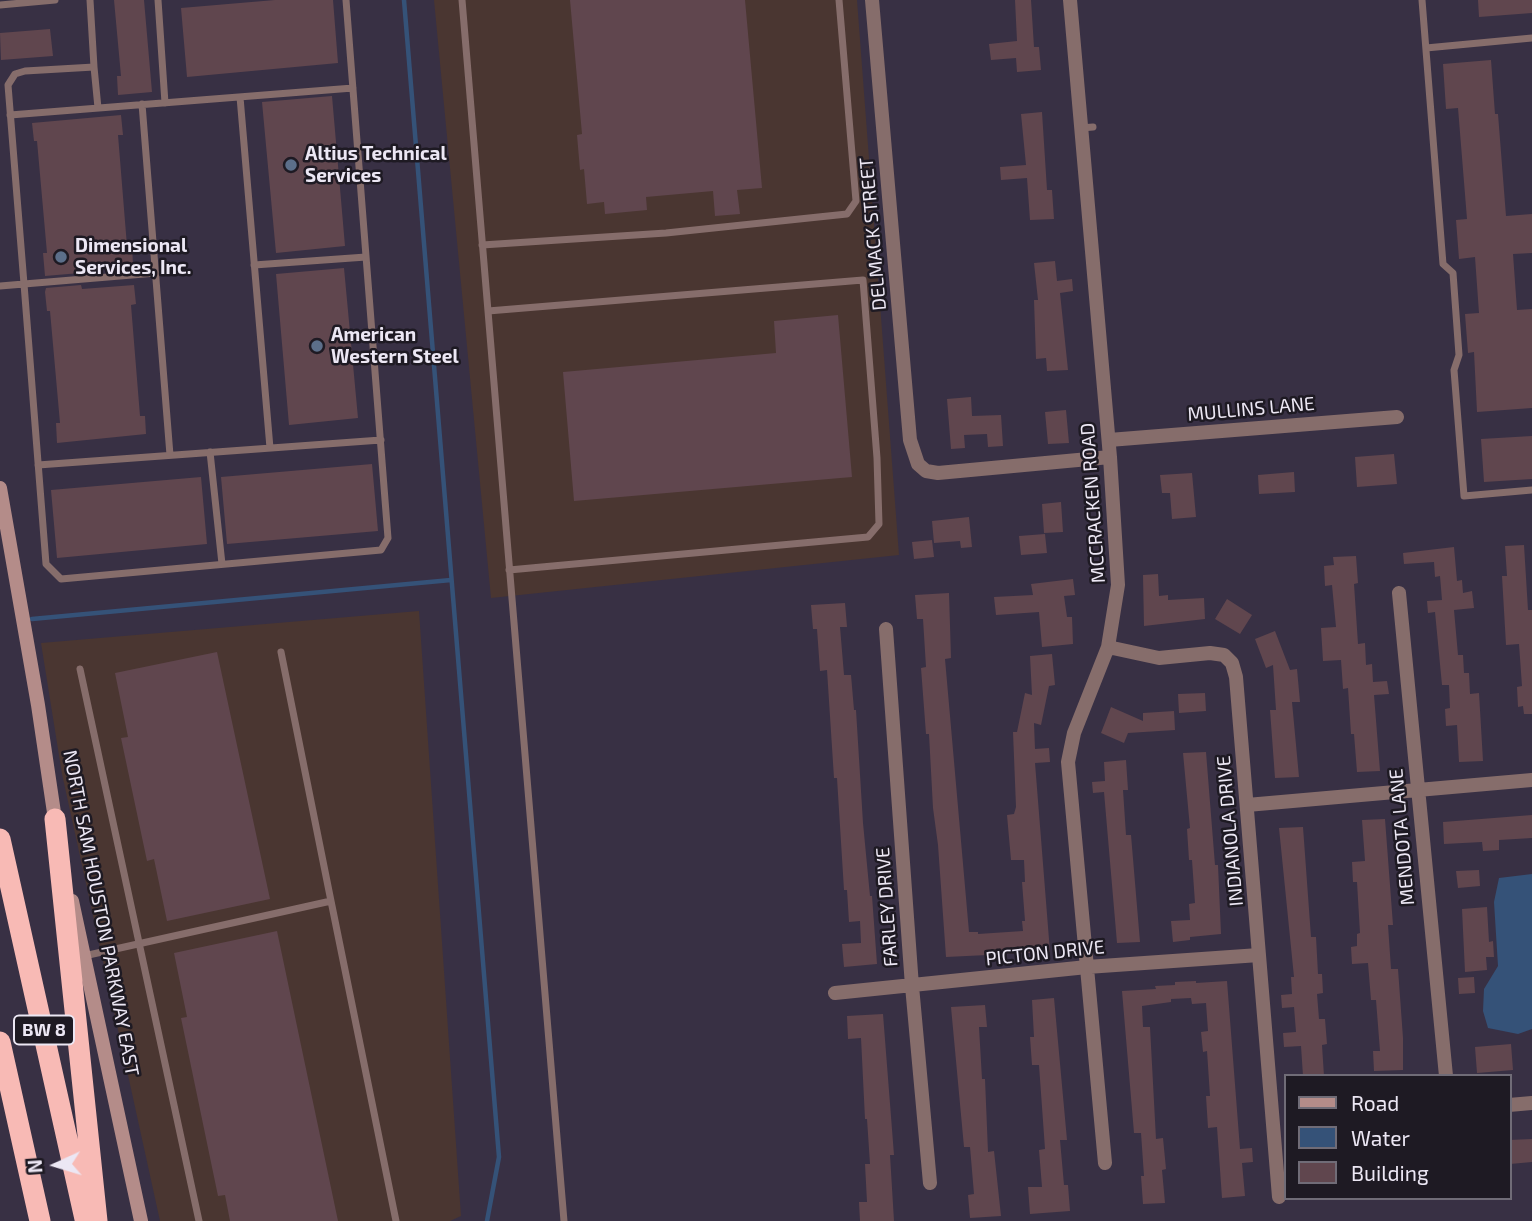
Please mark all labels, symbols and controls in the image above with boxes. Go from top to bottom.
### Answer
place label: Altius Technical Services [305,143,447,187]
marker: Altius Technical Services [283,157,299,173]
street label: DELMACK STREET [855,157,891,311]
place label: Dimensional Services, Inc. [75,235,191,279]
marker: Dimensional Services, Inc. [53,249,69,265]
place label: American Western Steel [331,324,459,368]
marker: American Western Steel [309,338,325,354]
street label: MULLINS LANE [1186,392,1316,426]
street label: MCCRACKEN ROAD [1076,422,1110,584]
street label: NORTH SAM HOUSTON PARKWAY EAST [58,748,144,1078]
street label: INDIANOLA DRIVE [1212,755,1248,907]
street label: MENDOTA LANE [1385,768,1419,906]
street label: FARLEY DRIVE [871,846,903,968]
street label: PICTON DRIVE [984,935,1106,971]
road number: BW 8 [14,1015,74,1044]
legend [1284,1074,1511,1200]
text: Road [1351,1090,1399,1115]
text: Water [1351,1125,1410,1150]
north arrow [21,1130,91,1200]
text: N [23,1159,47,1174]
text: Building [1351,1160,1429,1185]

